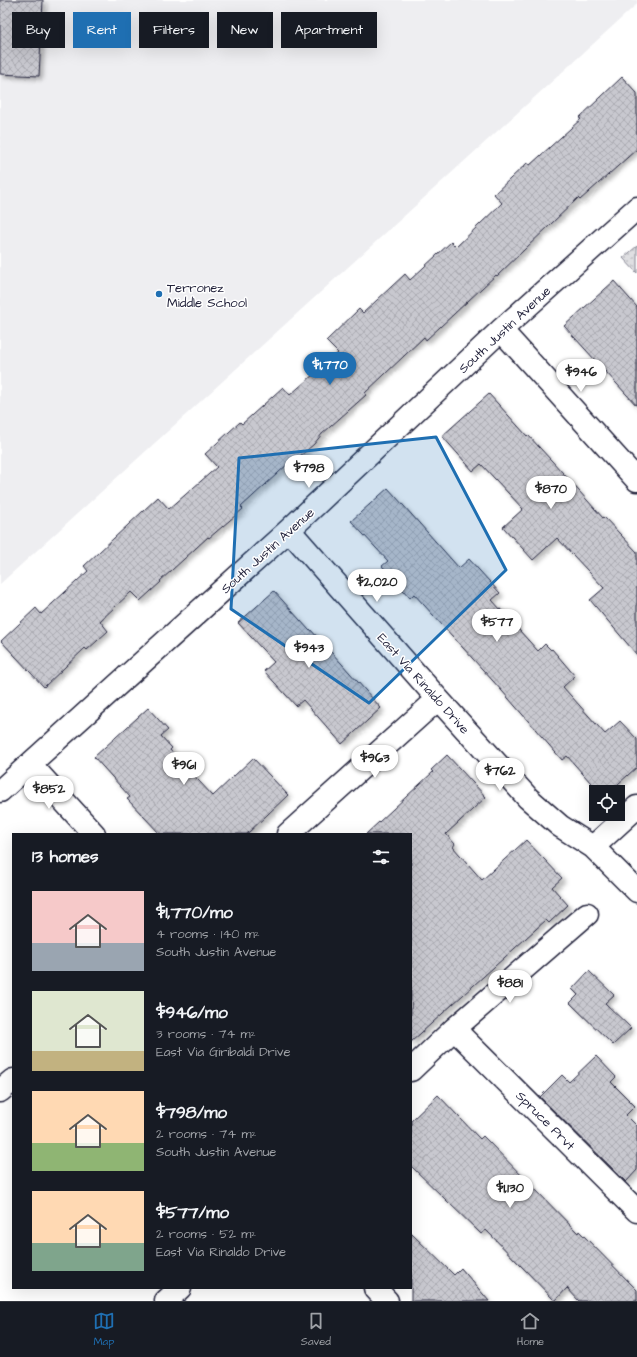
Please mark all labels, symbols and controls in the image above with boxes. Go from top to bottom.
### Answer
chip: Buy [12,12,65,48]
chip: Rent [73,12,131,48]
chip: Filters [139,12,209,48]
chip: New [217,12,273,48]
chip: Apartment [281,12,377,48]
place label: Terronez Middle School [167,279,247,312]
street label: South Justin Avenue [455,282,555,377]
marker: Terronez Middle School [154,289,164,299]
pin: $1,770 [297,352,363,386]
text: $1,770 [312,356,348,374]
pin: $946 [557,359,605,393]
text: $946 [565,363,597,381]
pin: $798 [285,455,333,489]
text: $798 [293,459,325,477]
pin: $870 [527,476,575,510]
text: $870 [535,480,567,498]
street label: South Justin Avenue [217,504,318,598]
pin: $2,020 [344,569,410,603]
text: $2,020 [357,573,397,591]
pin: $577 [473,609,521,643]
text: $577 [481,613,513,631]
street label: East Via Rinaldo Drive [373,629,473,738]
pin: $943 [285,635,333,669]
text: $943 [294,639,324,657]
pin: $963 [351,745,399,779]
text: $963 [360,749,390,767]
pin: $961 [160,752,208,786]
text: $961 [172,756,196,774]
pin: $762 [476,758,524,792]
text: $762 [485,762,515,780]
pin: $852 [25,776,73,810]
text: $852 [33,780,65,798]
map controls [589,785,625,821]
button: locate [589,785,625,821]
text: 13 homes [32,845,99,869]
icon: filters [370,846,392,868]
text: $1,770/mo [156,901,233,925]
icon: home [64,907,112,955]
text: 4 rooms · 140 m² [156,925,260,943]
text: South Justin Avenue [156,943,276,961]
pin: $881 [486,970,534,1004]
text: $881 [497,974,523,992]
text: $946/mo [156,1001,228,1025]
icon: home [64,1007,112,1055]
text: 3 rooms · 74 m² [156,1025,256,1043]
text: East Via Giribaldi Drive [156,1043,290,1061]
street label: Spruce Prvt [512,1087,580,1155]
text: $798/mo [156,1101,227,1125]
icon: home [64,1107,112,1155]
text: 2 rooms · 74 m² [156,1125,256,1143]
text: South Justin Avenue [156,1143,276,1161]
pin: $1,130 [477,1175,543,1209]
text: $1,130 [496,1179,524,1197]
text: $577/mo [156,1201,229,1225]
icon: home [64,1207,112,1255]
text: 2 rooms · 52 m² [156,1225,256,1243]
text: East Via Rinaldo Drive [156,1243,286,1261]
tab: Map [93,1310,115,1349]
tab: Saved [301,1310,331,1349]
tab: Home [517,1310,544,1349]

